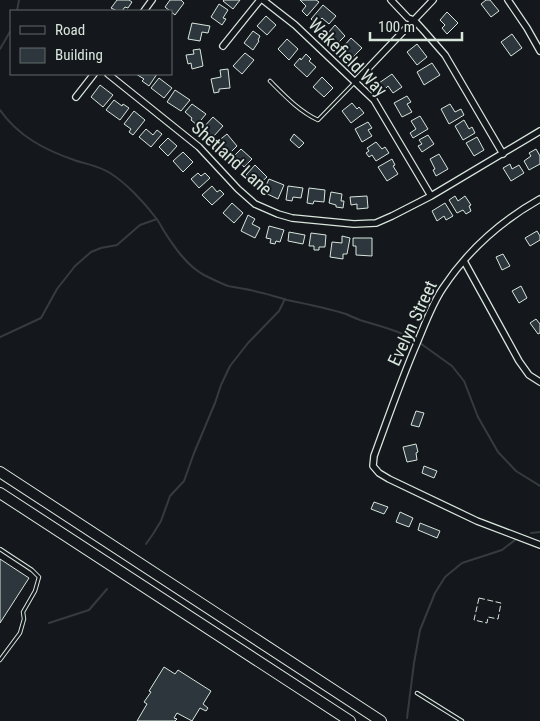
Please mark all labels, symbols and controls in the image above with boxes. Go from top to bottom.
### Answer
legend [10,10,172,75]
scale bar [370,10,462,42]
street label: Wakefield Way [304,13,392,101]
text: 100 m [378,18,415,36]
text: Road [55,21,85,39]
text: Building [55,46,103,64]
street label: Shetland Lane [188,117,276,199]
street label: Evelyn Street [383,277,441,369]

